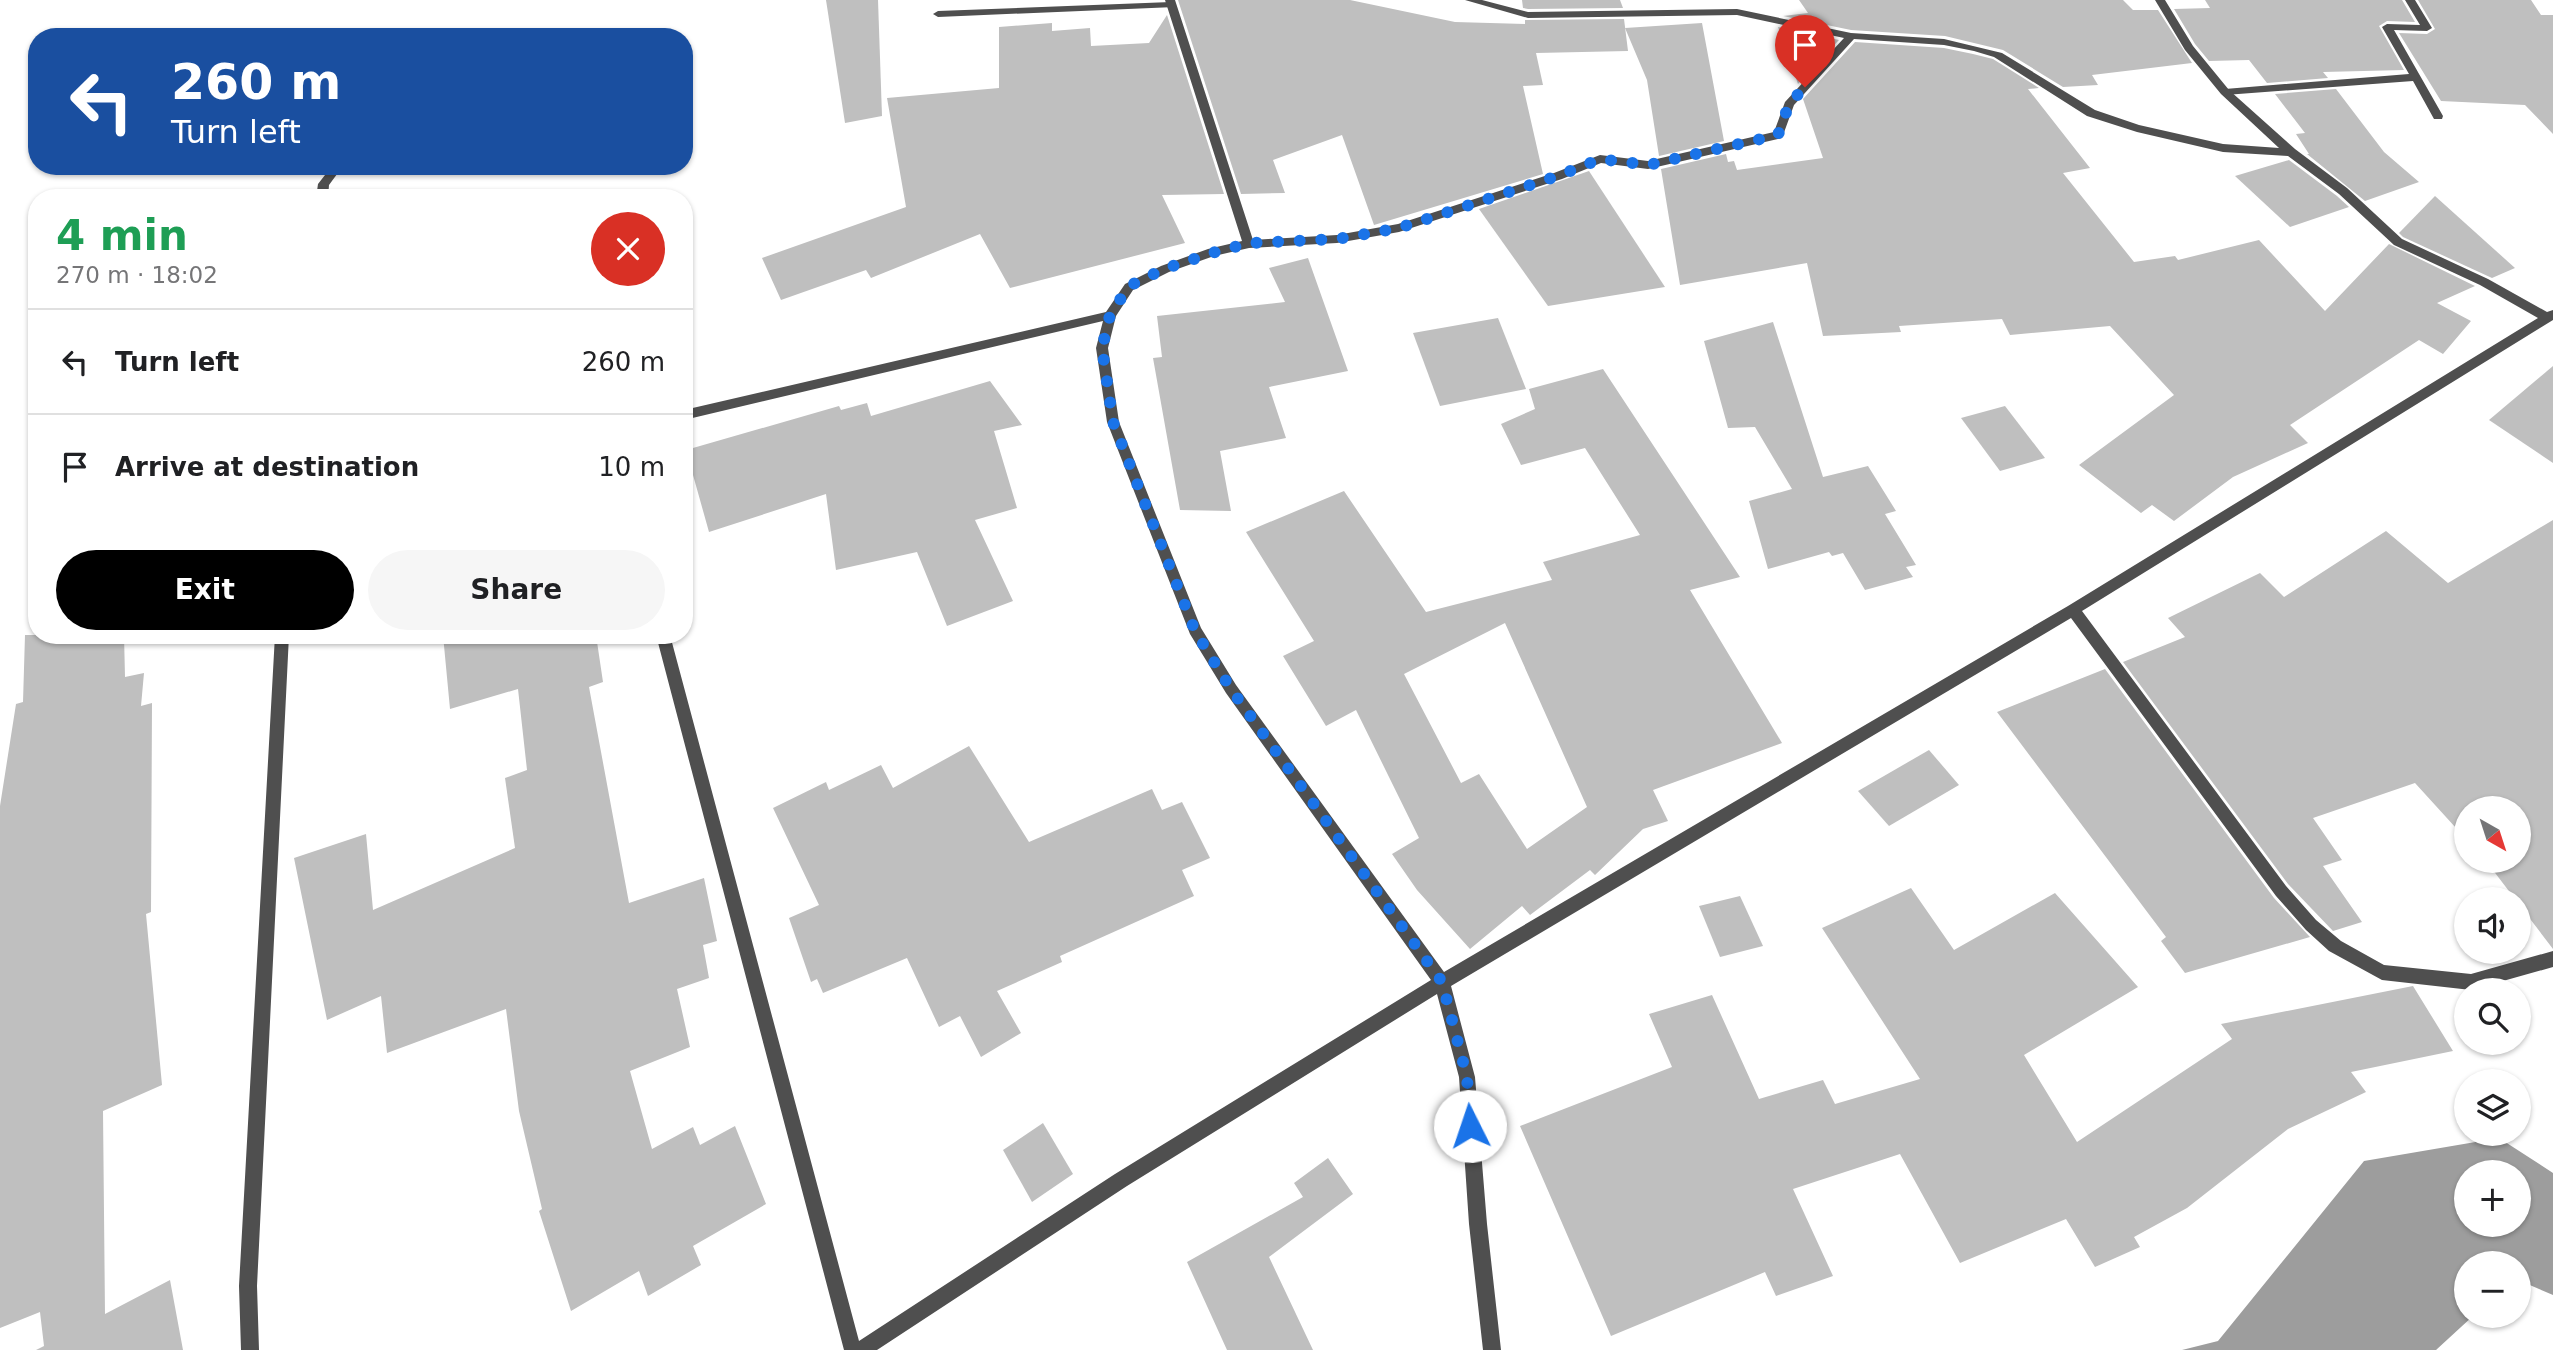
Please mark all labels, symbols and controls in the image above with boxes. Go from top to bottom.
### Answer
pin [1775,15,1835,87]
icon: arrive [1786,26,1824,64]
text: 260 m [171,54,341,111]
icon: left [56,56,147,147]
text: Turn left [171,113,301,151]
text: 4 min [56,211,188,260]
button: close [591,212,665,286]
text: 270 m · 18:02 [56,262,218,288]
icon: left [56,343,94,381]
text: Turn left [115,347,239,377]
text: 260 m [582,347,665,377]
icon: arrive [56,448,94,486]
text: Arrive at destination [115,452,419,482]
text: 10 m [598,452,665,482]
button: Exit [56,550,354,630]
button: Share [368,550,665,630]
north arrow [2454,796,2530,873]
map controls [2454,796,2531,1328]
button: sound [2454,887,2531,964]
button: search [2454,978,2531,1055]
button: layers [2454,1069,2531,1146]
position arrow [1433,1089,1507,1163]
button: + [2454,1160,2531,1237]
button: − [2454,1251,2531,1328]

